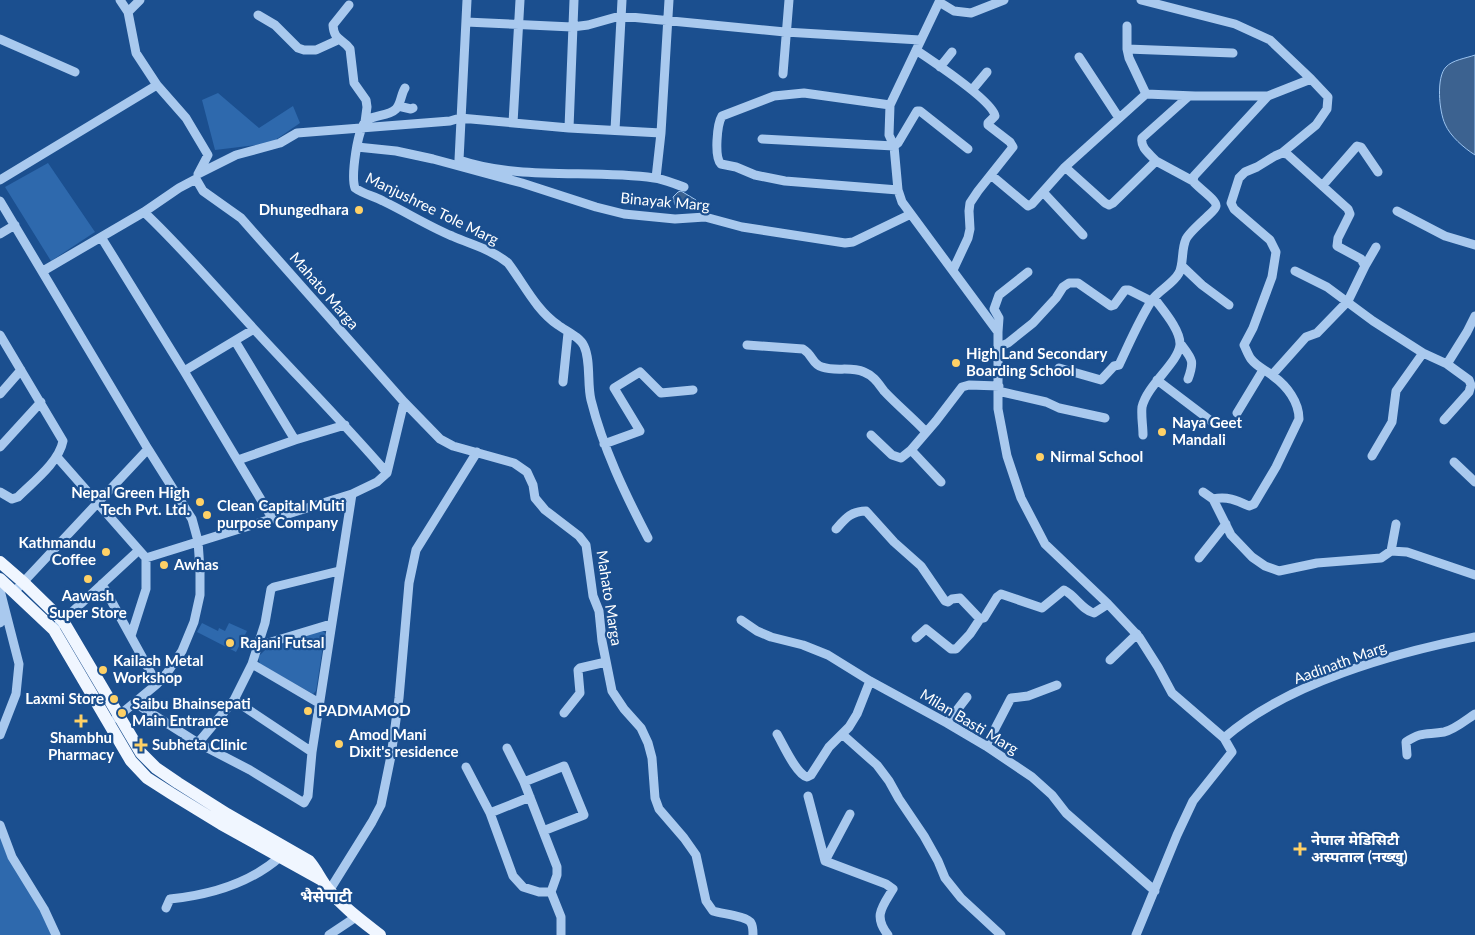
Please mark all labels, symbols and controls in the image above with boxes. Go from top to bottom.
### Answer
street label: Manjushree Tole Marg [363,168,502,248]
street label: Binayak Marg [620,188,711,214]
place label: Dhungedhara [259,200,349,218]
marker: Dhungedhara [353,204,365,216]
street label: Mahato Marga [286,248,363,333]
place label: High Land Secondary Boarding School [966,344,1107,379]
marker: High Land Secondary Boarding School [950,357,962,369]
place label: Naya Geet Mandali [1172,413,1242,448]
marker: Naya Geet Mandali [1156,426,1168,438]
place label: Nirmal School [1050,447,1143,465]
marker: Nirmal School [1034,451,1046,463]
place label: Nepal Green High Tech Pvt. Ltd. [71,483,190,518]
marker: Nepal Green High Tech Pvt. Ltd. [194,496,206,508]
place label: Clean Capital Multi purpose Company [217,496,345,531]
marker: Clean Capital Multi purpose Company [201,509,213,521]
place label: Kathmandu Coffee [19,533,96,568]
marker: Kathmandu Coffee [100,546,112,558]
street label: Mahato Marga [594,549,626,647]
place label: Awhas [173,555,219,573]
marker: Awhas [158,559,170,571]
marker: Aawash Super Store [82,573,94,585]
place label: Aawash Super Store [49,586,127,621]
place label: Rajani Futsal [240,633,324,651]
marker: Rajani Futsal [224,637,236,649]
street label: Aadinath Marg [1291,637,1389,687]
place label: Kailash Metal Workshop [113,651,204,686]
marker: Kailash Metal Workshop [97,664,109,676]
street label: Milan Basti Marg [917,685,1022,758]
place label: Laxmi Store [25,689,104,707]
marker: Laxmi Store [108,693,120,705]
place label: Saibu Bhainsepati Main Entrance [132,694,251,729]
place label: PADMAMOD [318,701,411,719]
marker: PADMAMOD [302,705,314,717]
marker: Saibu Bhainsepati Main Entrance [116,707,128,719]
marker: Shambhu Pharmacy [75,715,87,727]
place label: Amod Mani Dixit's residence [348,725,458,760]
place label: Shambhu Pharmacy [48,728,114,763]
place label: Subheta Clinic [152,735,247,753]
marker: Subheta Clinic [134,738,148,752]
marker: Amod Mani Dixit's residence [333,738,345,750]
place label: नेपाल मेडिसिटी अस्पताल (नख्खु) [1311,830,1408,867]
marker: नेपाल मेडिसिटी अस्पताल (नख्खु) [1293,842,1307,856]
district label: भैसेपाटी [300,886,352,905]

